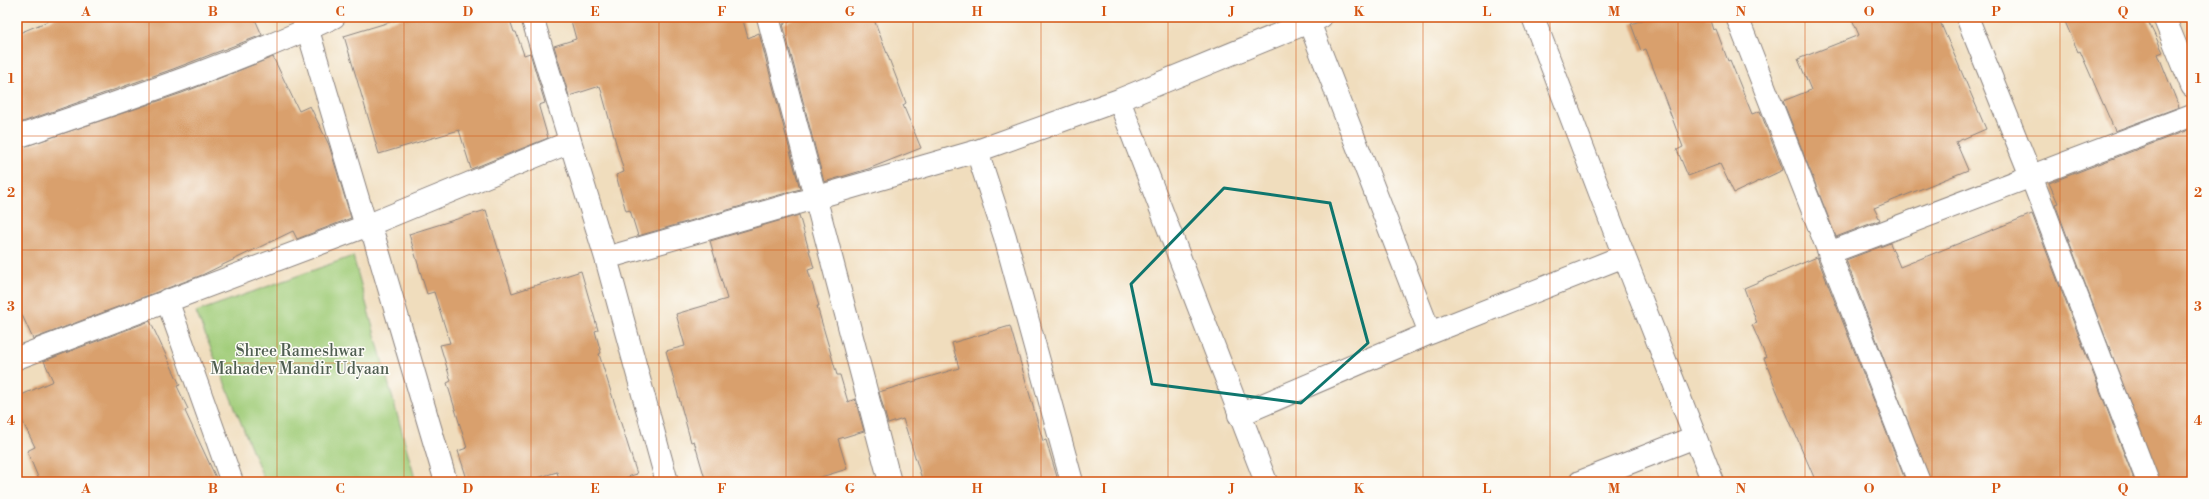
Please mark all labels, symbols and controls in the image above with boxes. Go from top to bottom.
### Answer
text: A [80,4,91,20]
text: B [208,4,218,20]
text: C [335,4,345,20]
text: D [463,4,473,20]
text: E [590,4,600,20]
text: F [717,4,727,20]
text: G [845,4,856,20]
text: H [972,4,983,20]
text: I [1101,4,1107,20]
text: J [1227,4,1235,20]
text: K [1354,4,1365,20]
text: L [1483,4,1492,20]
text: M [1608,4,1620,20]
text: N [1736,4,1747,20]
text: O [1864,4,1875,20]
text: P [1991,4,2001,20]
text: Q [2118,4,2129,20]
text: 1 [8,71,15,87]
text: 1 [2195,71,2202,87]
text: 2 [7,185,15,201]
text: 2 [2194,185,2202,201]
text: 3 [7,299,15,315]
text: 3 [2194,299,2202,315]
park label: Shree Rameshwar Mahadev Mandir Udyaan [211,341,390,379]
text: 4 [7,413,16,429]
text: 4 [2194,413,2203,429]
text: A [80,481,91,497]
text: B [208,481,218,497]
text: C [335,481,345,497]
text: D [463,481,473,497]
text: E [590,481,600,497]
text: F [717,481,727,497]
text: G [845,481,856,497]
text: H [972,481,983,497]
text: I [1101,481,1107,497]
text: J [1227,481,1235,497]
text: K [1354,481,1365,497]
text: L [1483,481,1492,497]
text: M [1608,481,1620,497]
text: N [1736,481,1747,497]
text: O [1864,481,1875,497]
text: P [1991,481,2001,497]
text: Q [2118,481,2129,497]

